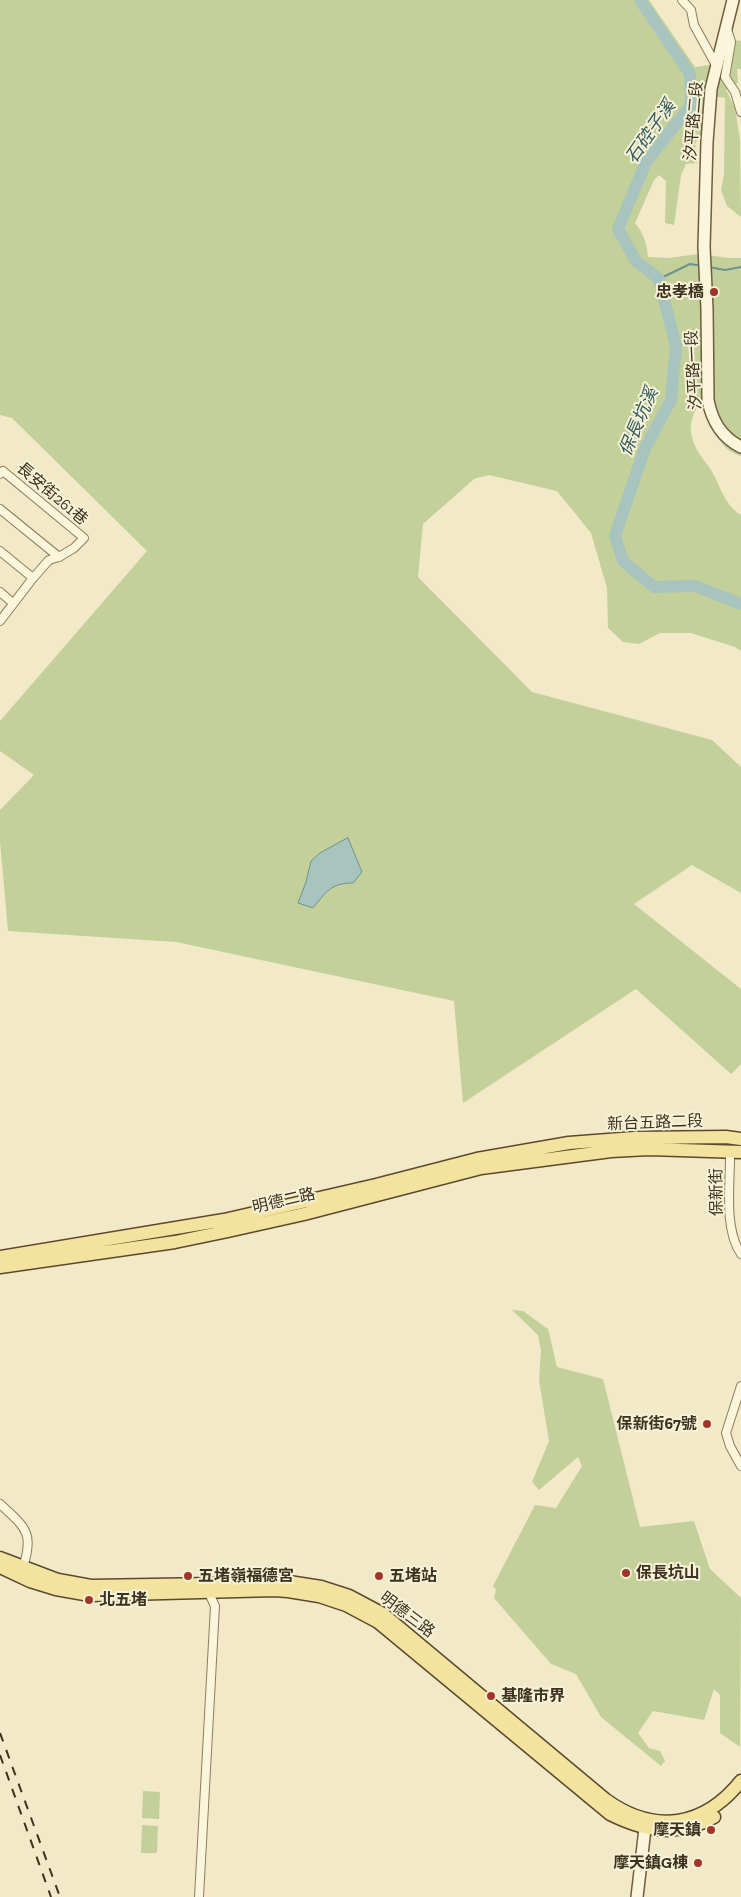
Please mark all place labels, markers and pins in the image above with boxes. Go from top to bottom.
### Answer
place label: 忠孝橋 [656,282,704,302]
marker: 忠孝橋 [708,286,720,298]
place label: 保新街67號 [617,1414,697,1434]
marker: 保新街67號 [701,1418,713,1430]
place label: 保長坑山 [636,1563,700,1583]
place label: 五堵嶺福德宮 [198,1566,294,1586]
place label: 五堵站 [389,1566,437,1586]
marker: 保長坑山 [620,1567,632,1579]
marker: 五堵嶺福德宮 [182,1570,194,1582]
marker: 五堵站 [373,1570,385,1582]
place label: 北五堵 [99,1590,147,1610]
marker: 北五堵 [83,1594,95,1606]
place label: 基隆市界 [501,1686,565,1706]
marker: 基隆市界 [485,1690,497,1702]
place label: 摩天鎮 [653,1820,701,1840]
marker: 摩天鎮 [705,1824,717,1836]
place label: 摩天鎮G棟 [613,1853,688,1873]
marker: 摩天鎮G棟 [692,1857,704,1869]

